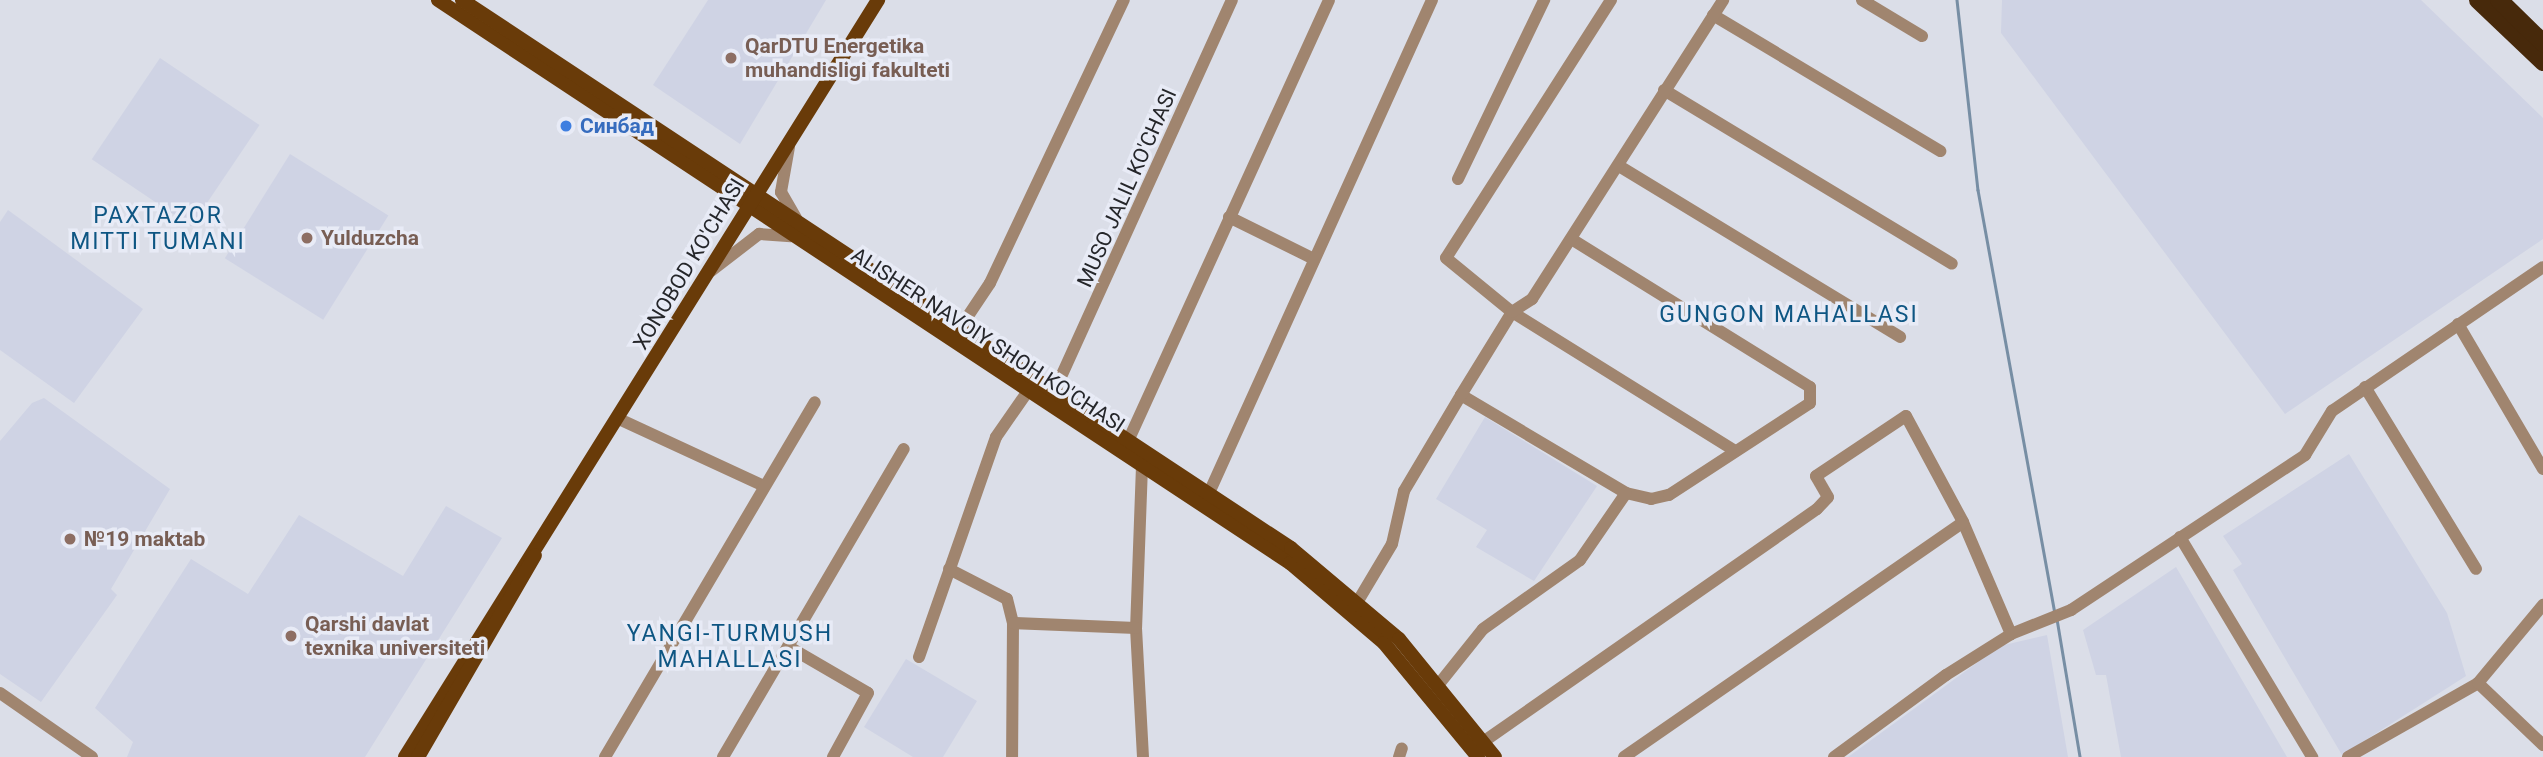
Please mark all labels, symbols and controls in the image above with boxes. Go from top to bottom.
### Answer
place label: QarDTU Energetika muhandisligi fakulteti [745,33,950,83]
marker: QarDTU Energetika muhandisligi fakulteti [723,50,739,66]
street label: MUSO JALIL KO'CHASI [1072,85,1182,291]
place label: Синбад [580,113,654,139]
marker: Синбад [558,118,574,134]
street label: XONOBOD KO'CHASI [628,174,750,354]
district label: PAXTAZOR MITTI TUMANI [71,202,245,256]
place label: Yulduzcha [321,225,419,251]
marker: Yulduzcha [299,230,315,246]
street label: ALISHER NAVOIY SHOH KO'CHASI [847,242,1129,438]
district label: GUNGON MAHALLASI [1661,301,1917,329]
place label: №19 maktab [84,526,205,552]
marker: №19 maktab [62,531,78,547]
place label: Qarshi davlat texnika universiteti [305,611,485,661]
district label: YANGI-TURMUSH MAHALLASI [628,620,832,674]
marker: Qarshi davlat texnika universiteti [283,628,299,644]

